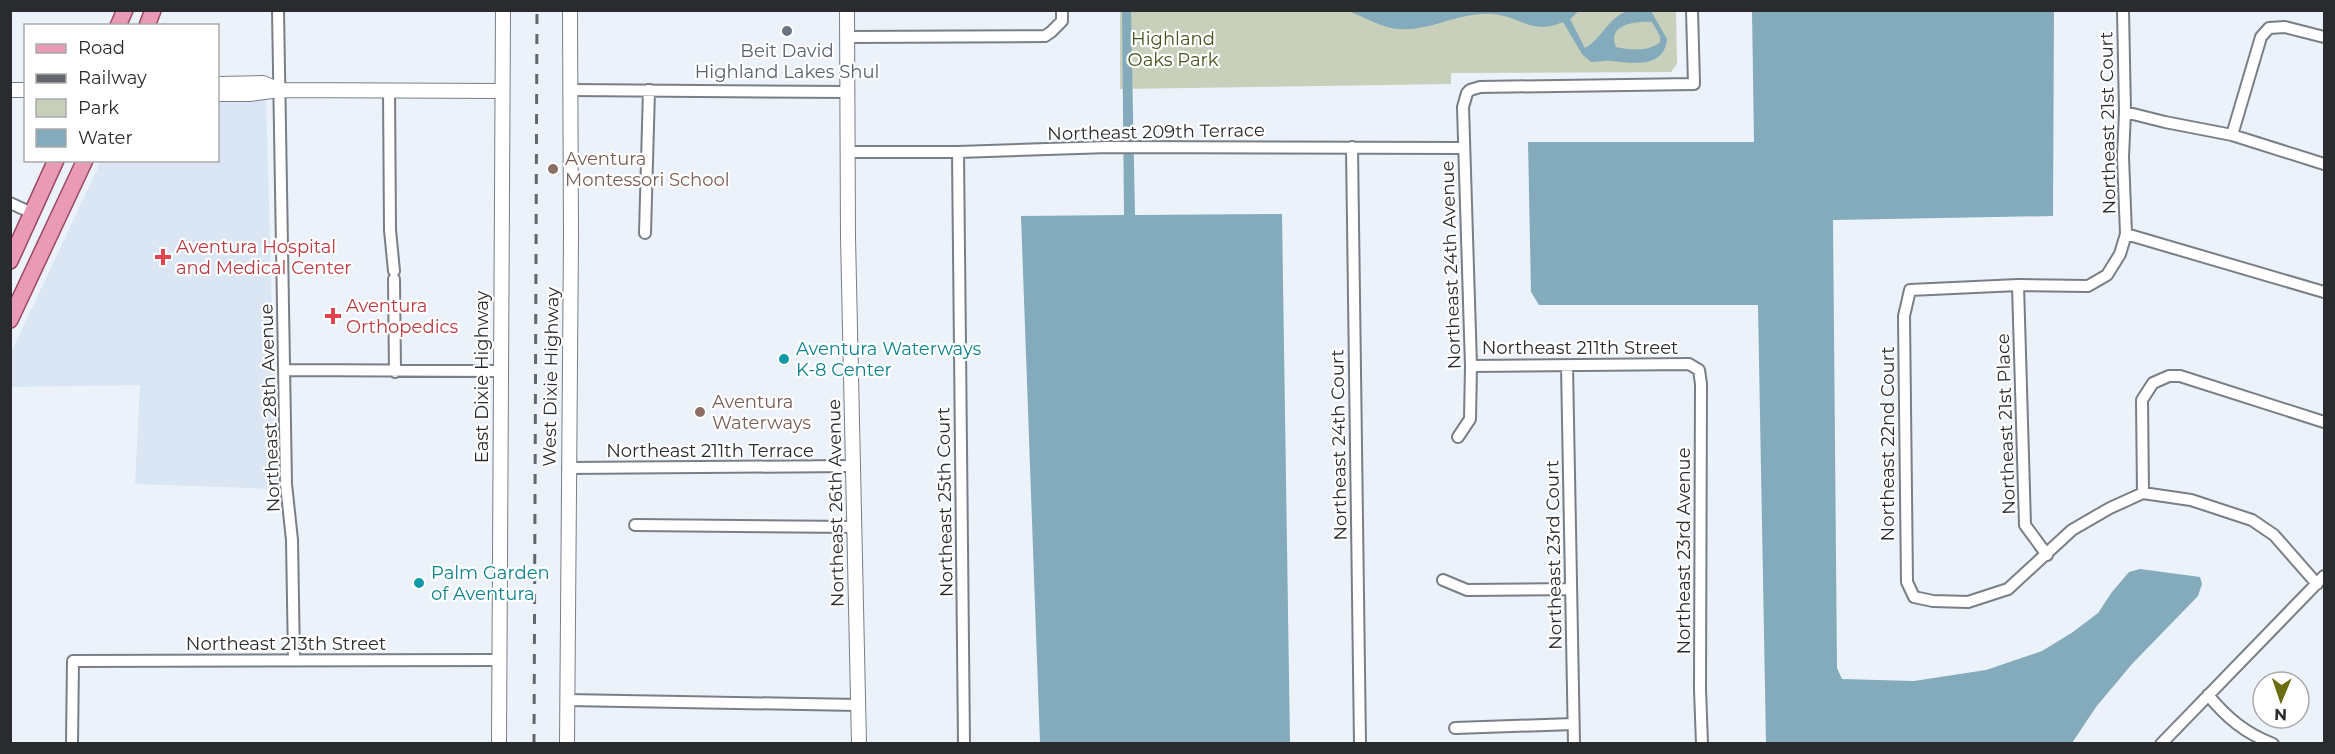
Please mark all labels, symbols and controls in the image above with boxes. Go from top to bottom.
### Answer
legend [24,24,219,162]
marker: Beit David Highland Lakes Shul [780,24,794,38]
park label: Highland Oaks Park [1128,28,1219,71]
street label: Northeast 21st Court [2095,31,2121,215]
text: Road [78,37,125,59]
place label: Beit David Highland Lakes Shul [695,40,879,83]
text: Railway [78,67,147,89]
text: Park [78,97,119,119]
street label: Northeast 209th Terrace [1047,119,1265,145]
text: Water [78,127,133,149]
place label: Aventura Montessori School [565,148,730,191]
street label: Northeast 24th Avenue [1436,160,1466,370]
marker: Aventura Montessori School [546,162,560,176]
place label: Aventura Hospital and Medical Center [176,236,352,279]
marker: Aventura Hospital and Medical Center [154,248,172,266]
street label: West Dixie Highway [538,287,564,467]
street label: East Dixie Highway [471,291,493,463]
place label: Aventura Orthopedics [346,295,459,338]
street label: Northeast 28th Avenue [255,303,285,513]
marker: Aventura Orthopedics [324,307,342,325]
street label: Northeast 21st Place [1992,333,2020,515]
street label: Northeast 211th Street [1482,337,1678,359]
place label: Aventura Waterways K-8 Center [796,338,982,381]
street label: Northeast 22nd Court [1877,347,1899,541]
street label: Northeast 24th Court [1326,349,1352,541]
marker: Aventura Waterways K-8 Center [777,352,791,366]
place label: Aventura Waterways [712,391,811,434]
street label: Northeast 26th Avenue [823,399,849,607]
marker: Aventura Waterways [693,405,707,419]
street label: Northeast 25th Court [932,407,958,597]
street label: Northeast 211th Terrace [606,440,814,462]
street label: Northeast 23rd Avenue [1673,447,1695,655]
street label: Northeast 23rd Court [1541,460,1567,650]
place label: Palm Garden of Aventura [431,562,550,605]
marker: Palm Garden of Aventura [412,576,426,590]
street label: Northeast 213th Street [186,633,386,655]
north arrow [2251,670,2311,730]
text: N [2274,705,2287,724]

